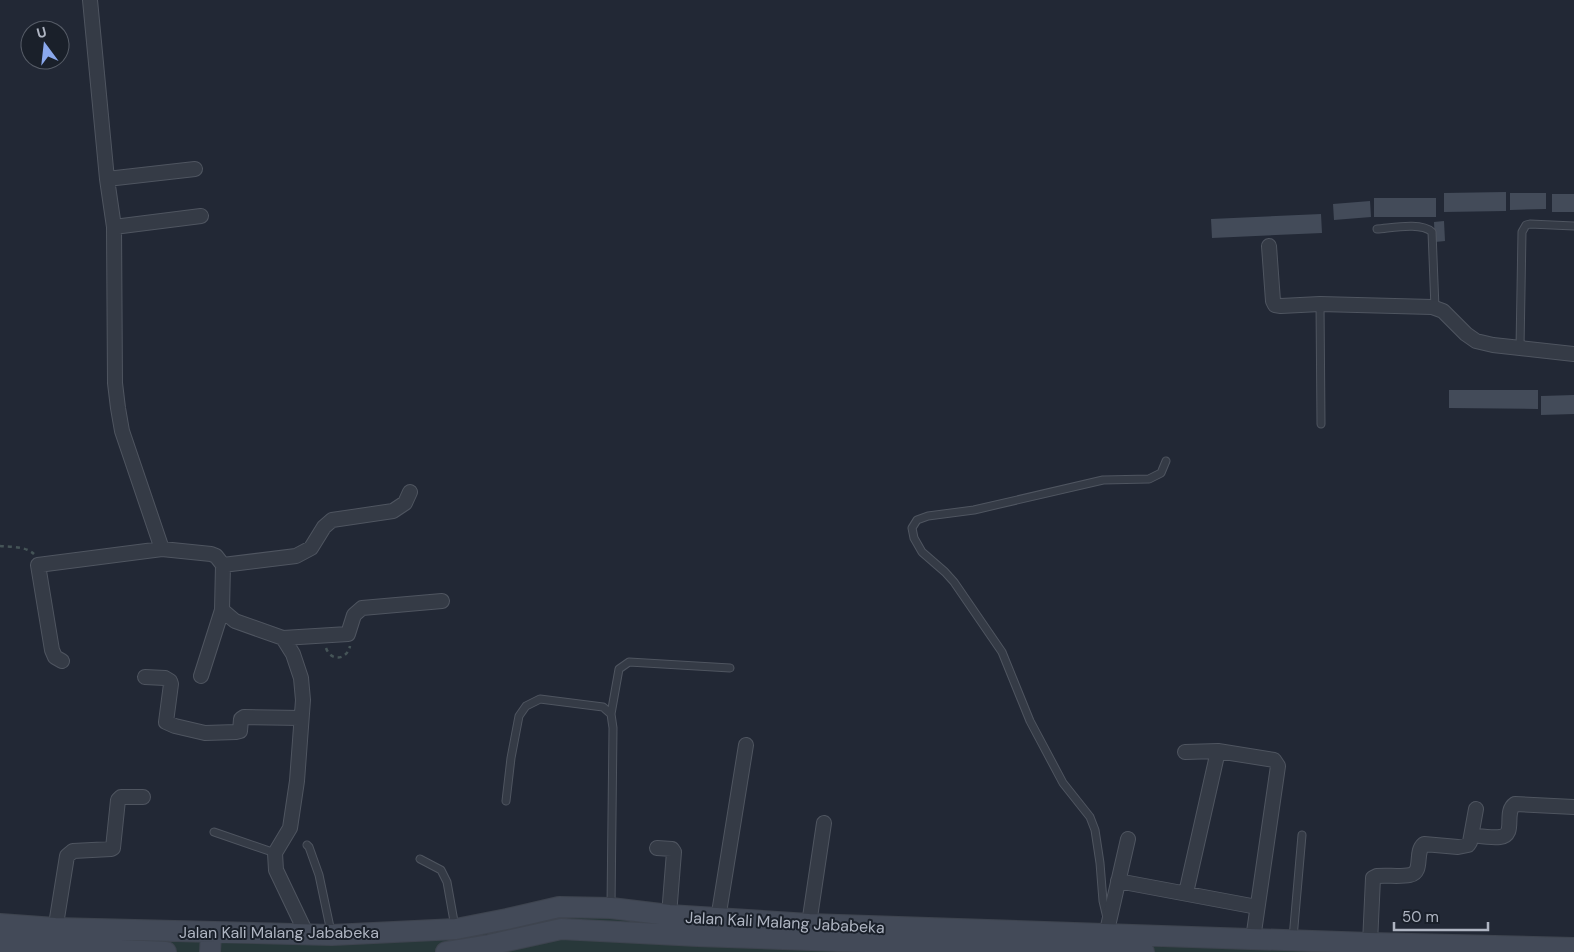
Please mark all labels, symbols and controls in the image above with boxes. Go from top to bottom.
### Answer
north arrow [20,20,70,70]
text: U [35,23,49,42]
scale bar [1394,900,1488,932]
street label: Jalan Kali Malang Jababeka [685,907,885,938]
text: 50 m [1402,907,1439,927]
street label: Jalan Kali Malang Jababeka [179,922,379,943]

